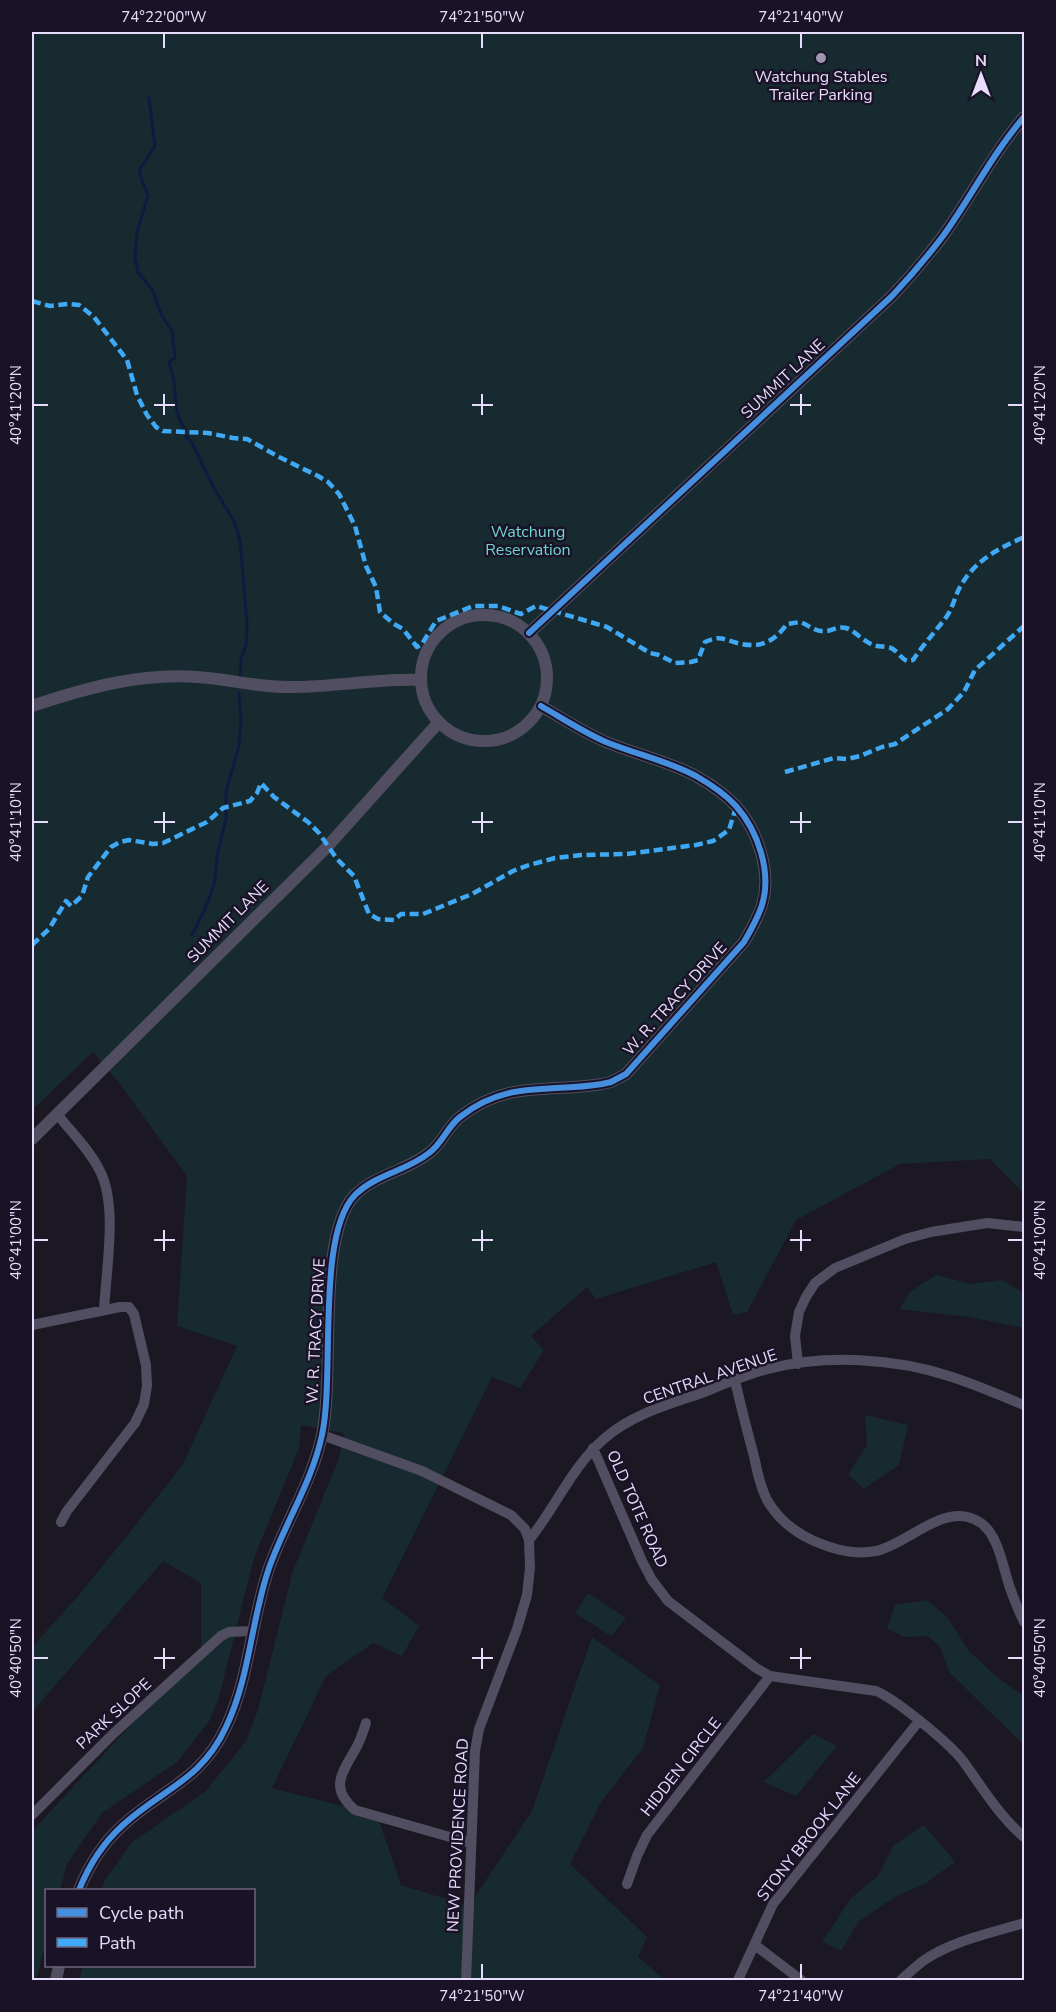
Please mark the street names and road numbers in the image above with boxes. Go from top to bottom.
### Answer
street label: SUMMIT LANE [736,334,830,424]
street label: SUMMIT LANE [182,876,274,968]
street label: W. R. TRACY DRIVE [618,937,732,1061]
street label: W. R. TRACY DRIVE [301,1258,331,1404]
street label: CENTRAL AVENUE [640,1344,780,1410]
street label: OLD TOTE ROAD [601,1447,673,1571]
street label: PARK SLOPE [72,1674,156,1754]
street label: HIDDEN CIRCLE [636,1713,726,1821]
street label: NEW PROVIDENCE ROAD [442,1737,474,1933]
street label: STONY BROOK LANE [752,1768,866,1906]

